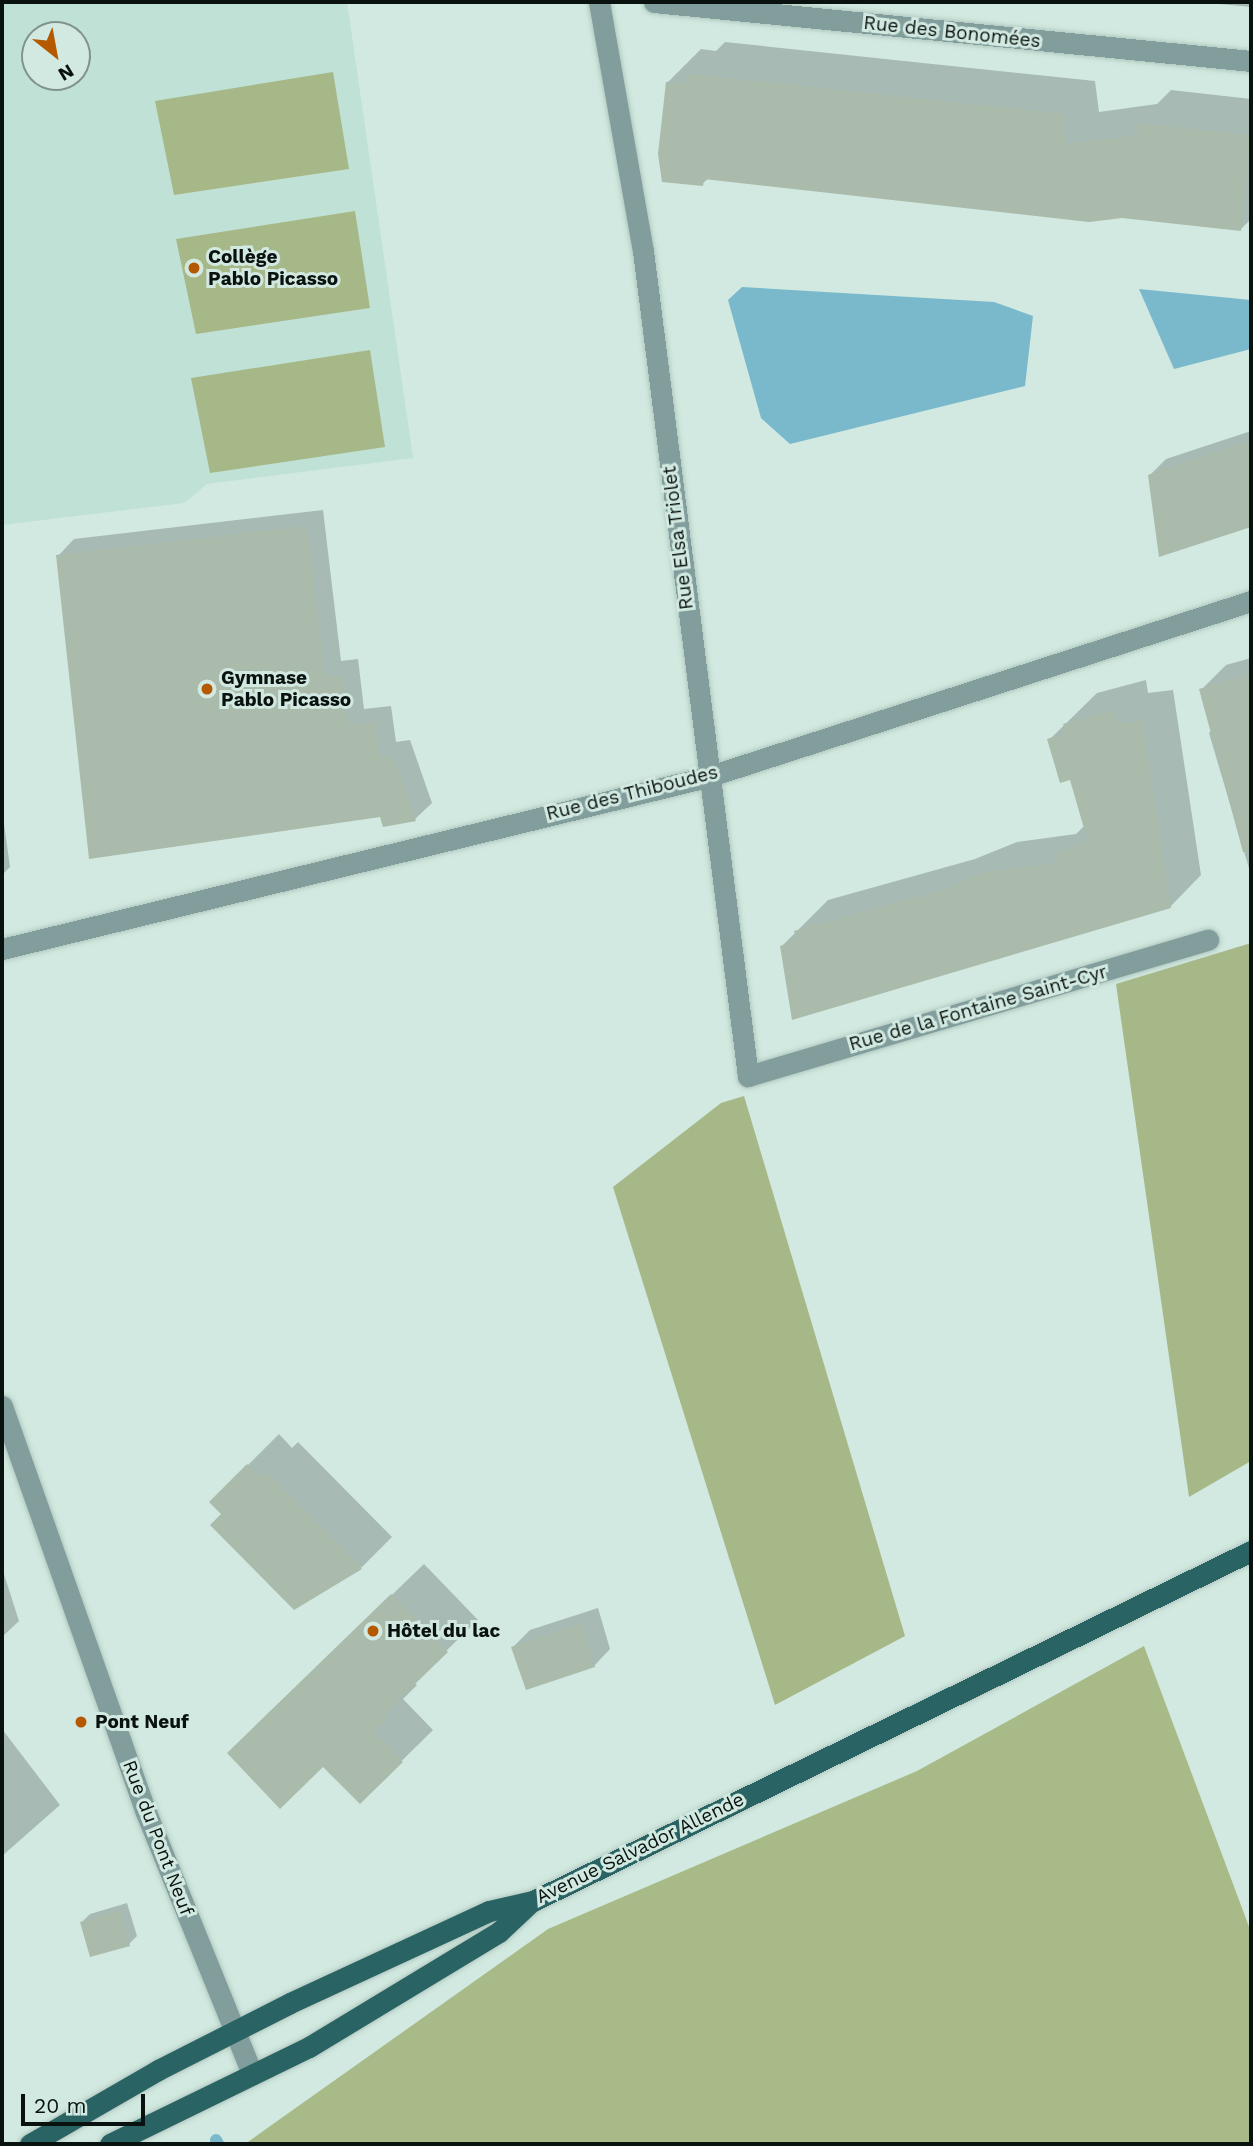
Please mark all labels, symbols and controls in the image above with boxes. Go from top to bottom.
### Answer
street label: Rue des Bonomées [862,11,1042,53]
north arrow [21,21,91,91]
text: N [54,59,78,86]
place label: Collège Pablo Picasso [208,246,338,290]
marker: Collège Pablo Picasso [186,260,202,276]
street label: Rue Elsa Triolet [658,464,698,612]
place label: Gymnase Pablo Picasso [221,667,351,711]
marker: Gymnase Pablo Picasso [199,681,215,697]
street label: Rue des Thiboudes [543,761,721,825]
street label: Rue de la Fontaine Saint-Cyr [846,960,1110,1056]
place label: Hôtel du lac [387,1620,500,1642]
marker: Hôtel du lac [365,1623,381,1639]
place label: Pont Neuf [95,1711,189,1733]
marker: Pont Neuf [73,1714,89,1730]
street label: Rue du Pont Neuf [118,1757,198,1919]
street label: Avenue Salvador Allende [532,1787,748,1909]
scale bar [24,2080,149,2124]
text: 20 m [34,2093,86,2118]

